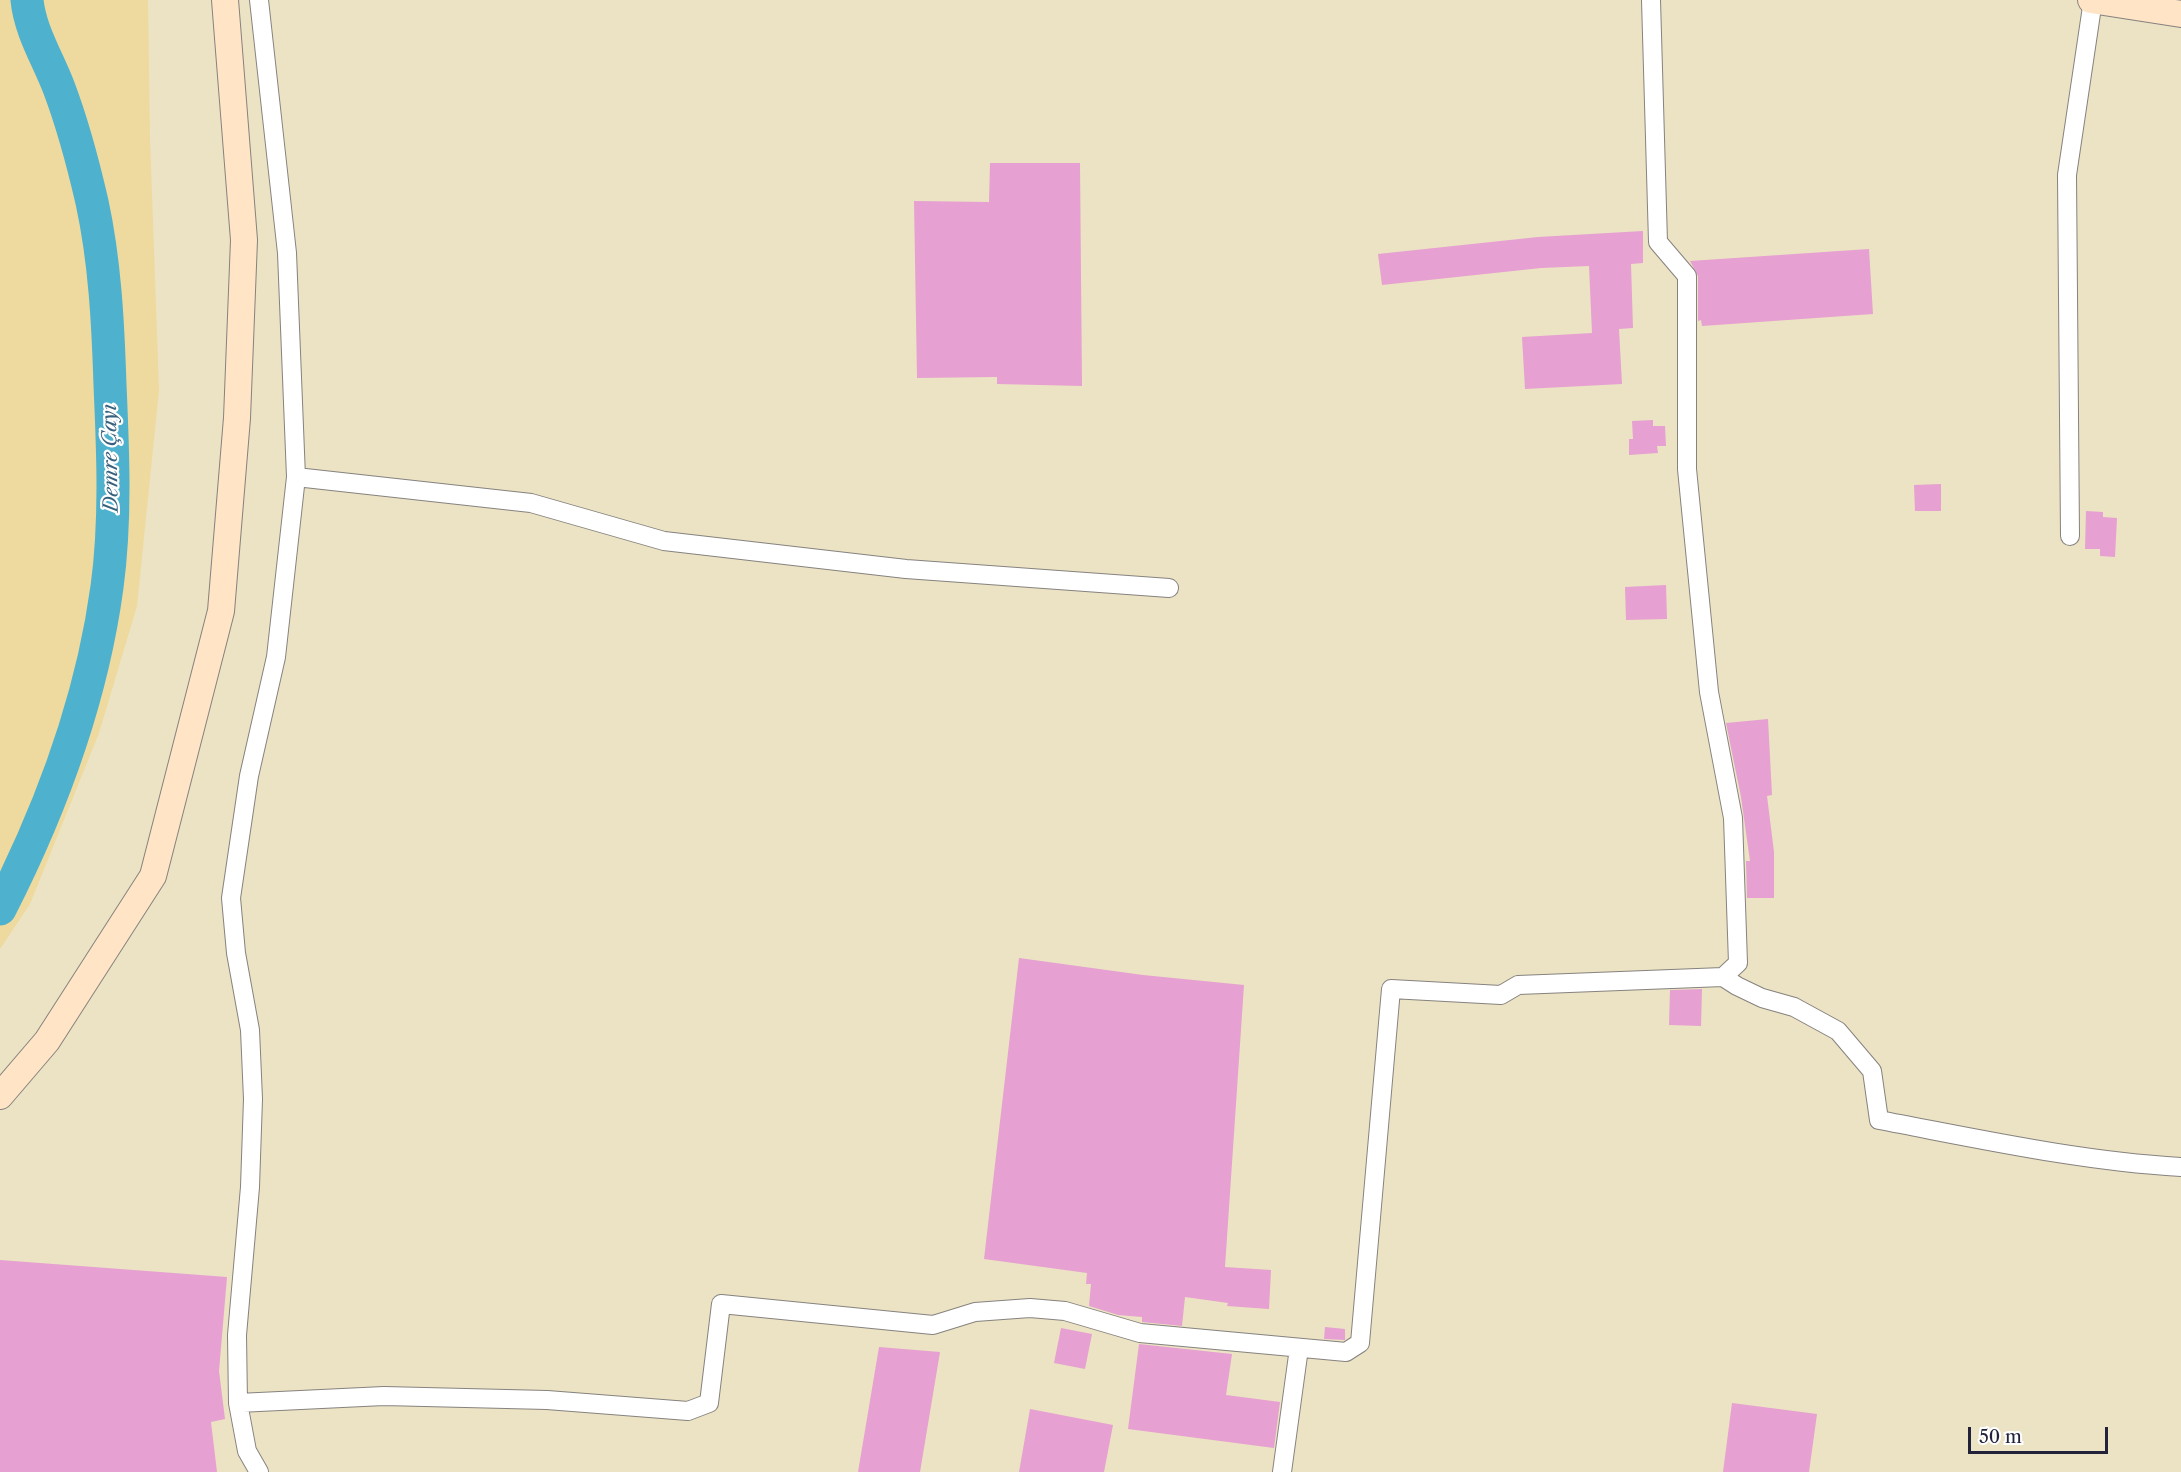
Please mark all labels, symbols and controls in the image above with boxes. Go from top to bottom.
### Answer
water label: Demre Çayı [98,404,124,512]
scale bar [1971,1415,2110,1453]
text: 50 m [1979,1426,2022,1448]

